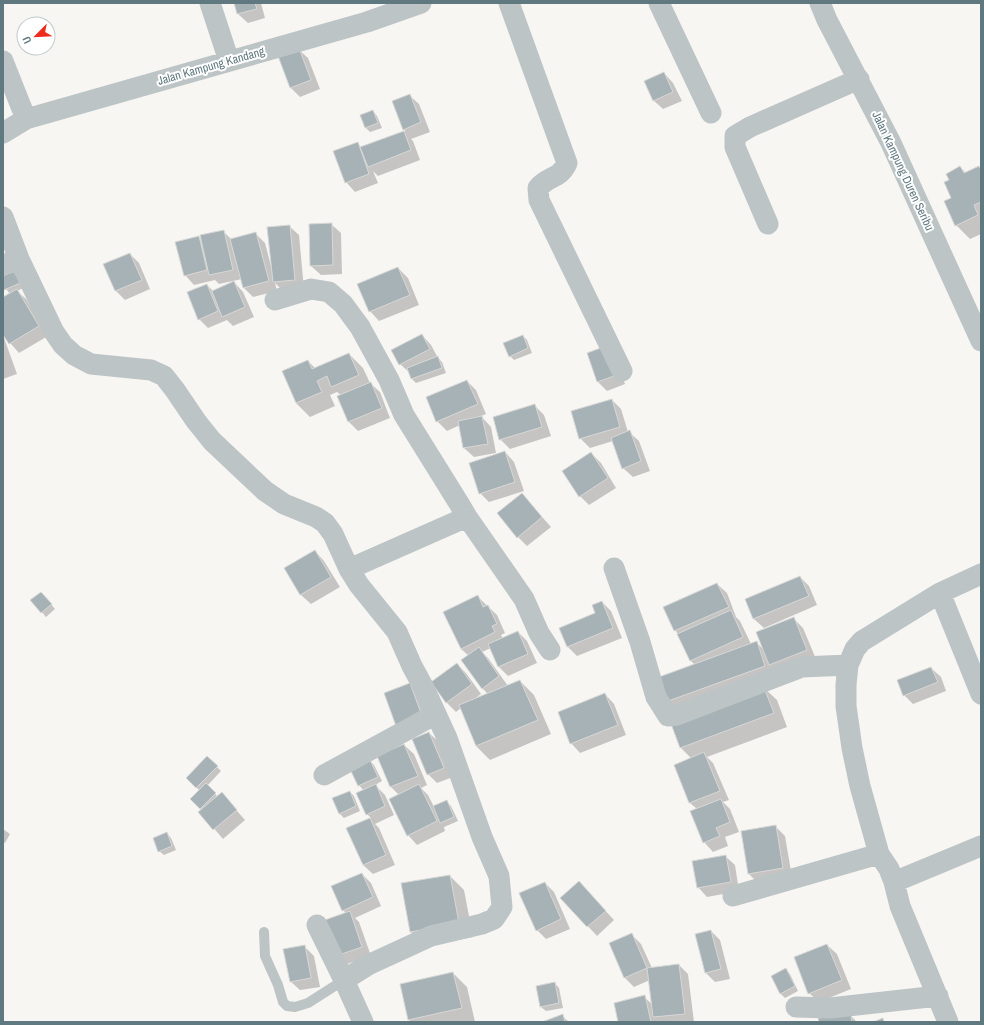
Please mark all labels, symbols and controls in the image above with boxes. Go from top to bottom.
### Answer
north arrow [16,16,56,56]
text: U [19,34,35,46]
street label: Jalan Kampung Kandang [156,43,267,89]
street label: Jalan Kampung Duren Seribu [868,109,938,233]

